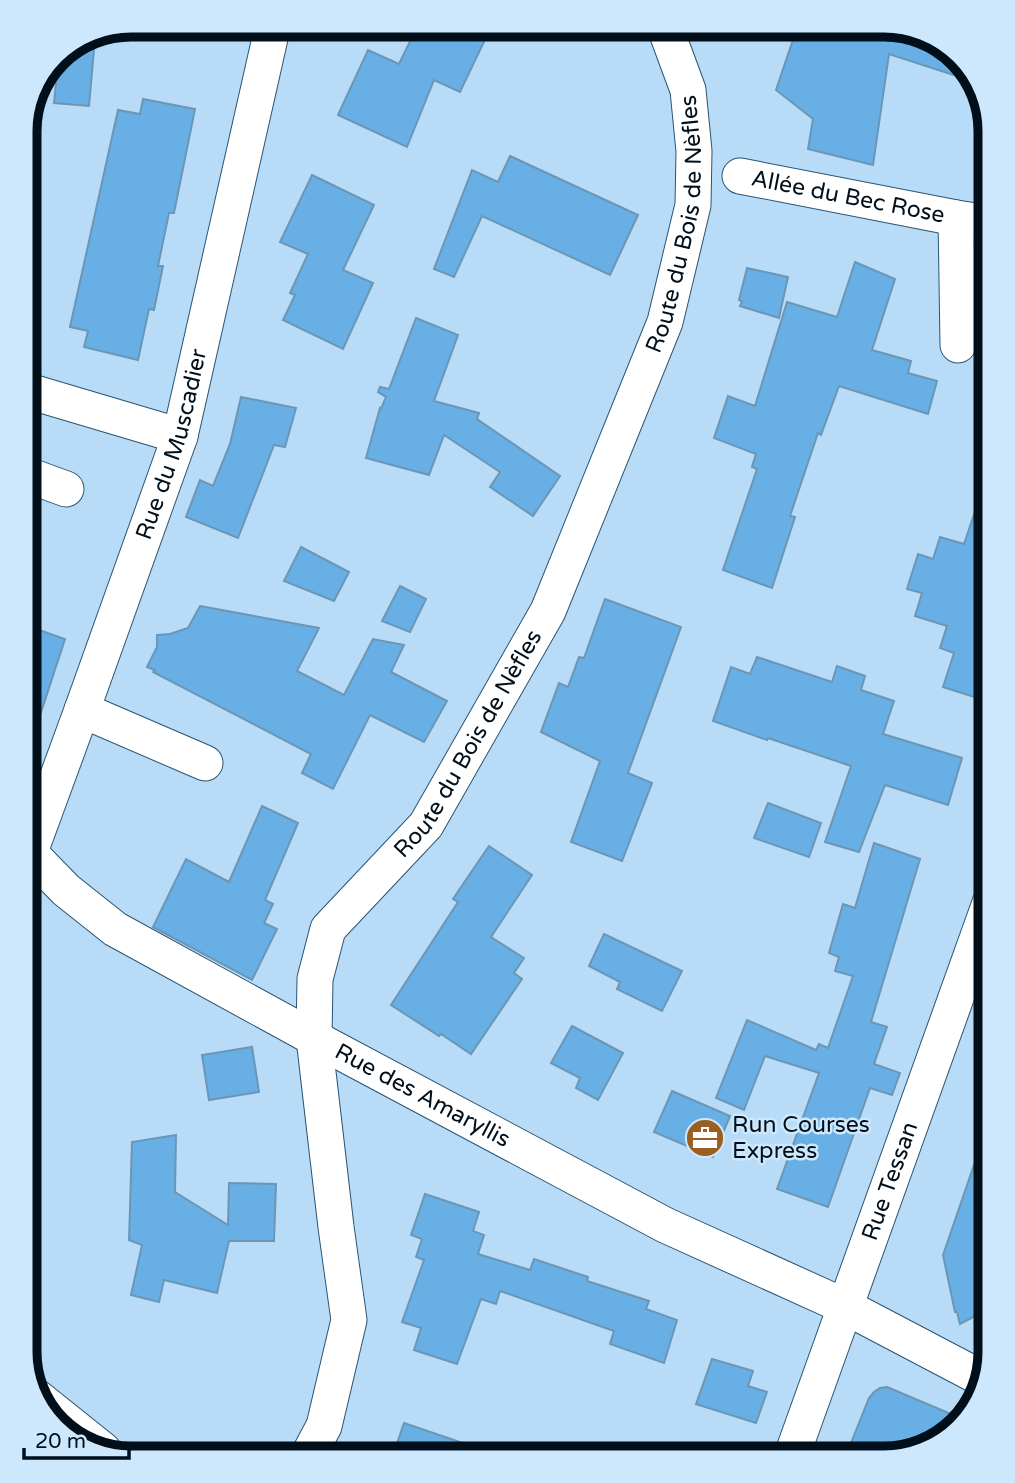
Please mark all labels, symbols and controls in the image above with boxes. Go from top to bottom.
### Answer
street label: Route du Bois de Nèfles [640,94,708,357]
street label: Allée du Bec Rose [749,164,947,230]
street label: Rue du Muscadier [130,346,213,544]
street label: Route du Bois de Nèfles [388,625,548,864]
street label: Rue des Amaryllis [330,1038,515,1154]
place label: Run Courses Express [732,1111,870,1165]
office icon: Run Courses Express [684,1117,726,1159]
street label: Rue Tessan [856,1118,924,1244]
scale bar [24,1416,130,1460]
text: 20 m [35,1429,86,1454]

